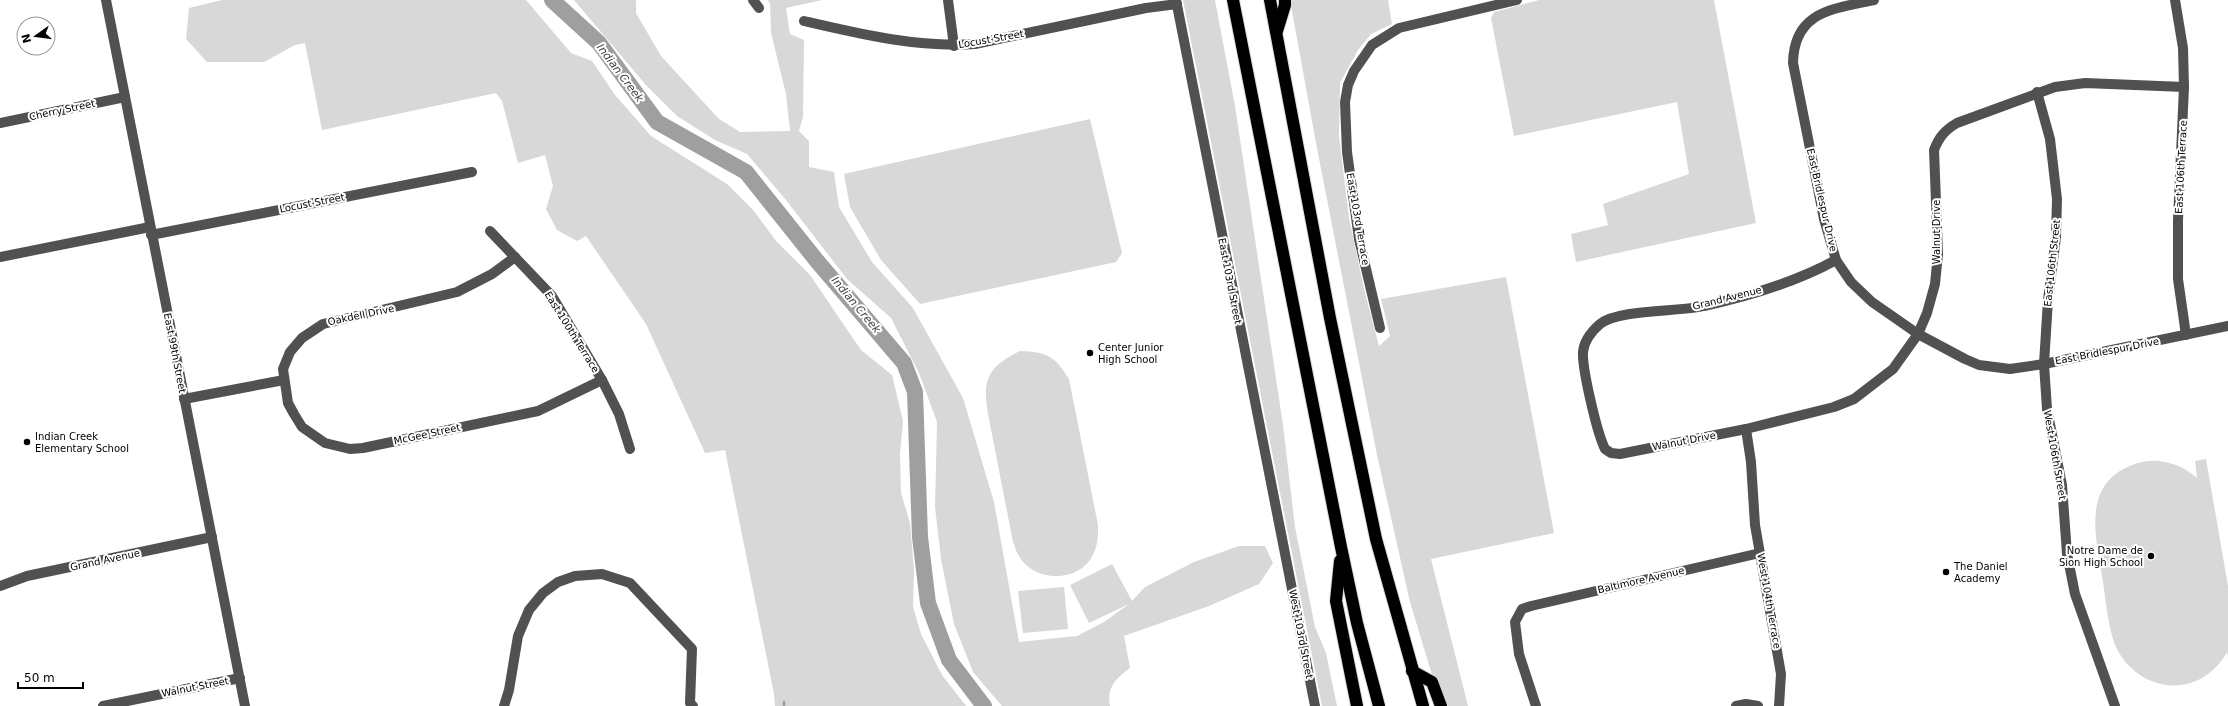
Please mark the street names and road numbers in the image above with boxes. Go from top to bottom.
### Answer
street label: Locust Street [958,28,1025,50]
street label: Cherry Street [28,98,96,122]
street label: East 106th Terrace [2173,120,2189,214]
street label: East Bridlespur Drive [1805,147,1839,253]
street label: East 103rd Terrace [1344,172,1372,266]
street label: Locust Street [279,191,346,215]
street label: Walnut Drive [1931,200,1942,264]
street label: East 106th Street [2042,219,2062,307]
street label: East 103rd Street [1216,237,1244,325]
street label: Grand Avenue [1691,284,1763,312]
street label: East 100th Terrace [543,289,601,375]
street label: Oakdell Drive [327,303,395,327]
street label: East 99th Street [162,312,188,394]
street label: East Bridlespur Drive [2054,336,2160,366]
street label: West 106th Street [2042,409,2068,501]
street label: McGee Street [393,422,461,446]
street label: Walnut Drive [1651,429,1717,453]
street label: Grand Avenue [69,547,141,573]
street label: West 104th Terrace [1755,552,1783,650]
street label: Baltimore Avenue [1597,565,1685,595]
street label: West 103rd Street [1287,588,1315,680]
street label: Walnut Street [160,675,230,699]

